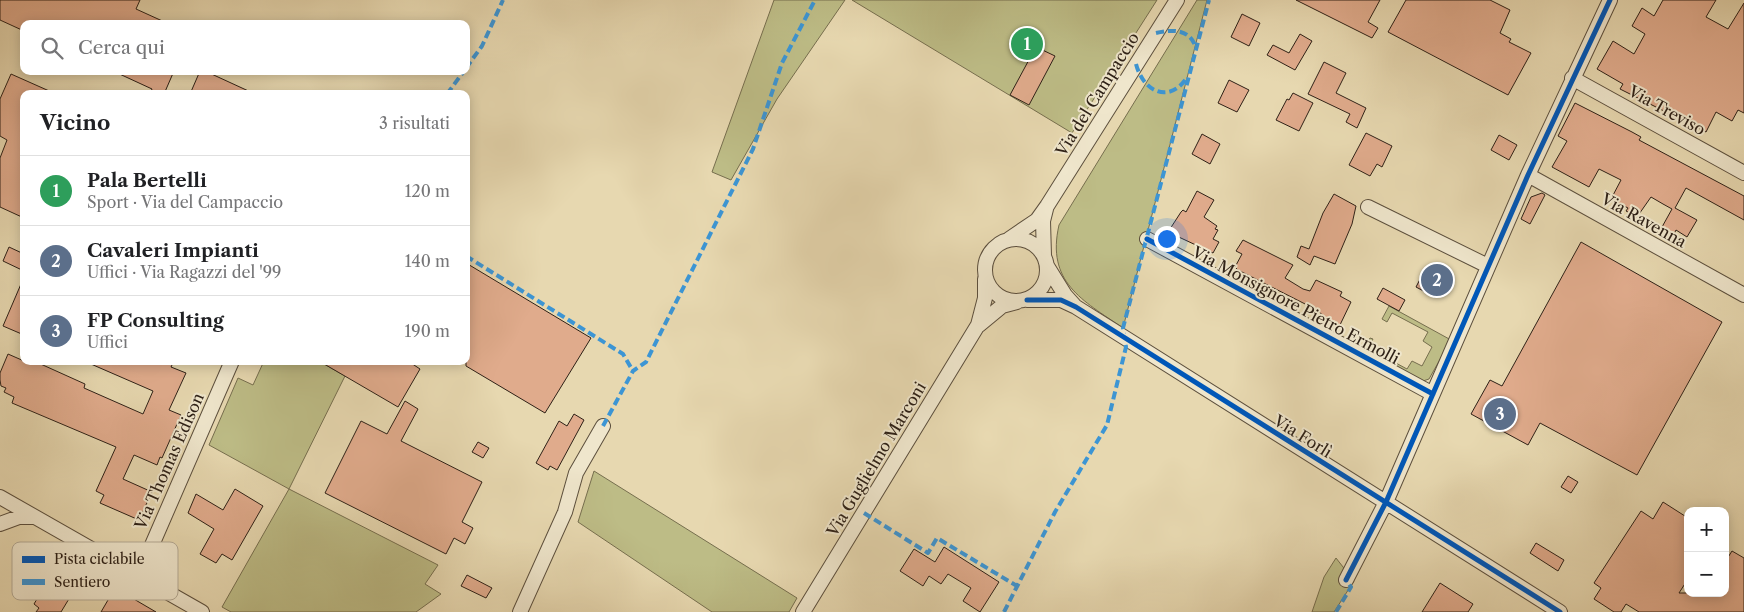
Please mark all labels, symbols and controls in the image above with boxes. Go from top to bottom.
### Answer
search box [20,20,470,75]
pin: 1 [1011,25,1043,63]
street label: Via del Campaccio [1050,28,1143,160]
icon: search [38,34,66,62]
text: Cerca qui [78,36,165,59]
street label: Via Treviso [1624,80,1709,139]
text: Vicino [40,110,110,135]
text: 3 risultati [379,113,450,133]
text: Pala Bertelli [87,169,207,192]
text: 1 [52,181,60,201]
text: 120 m [405,181,450,201]
street label: Via Ravenna [1597,188,1691,252]
text: Sport · Via del Campaccio [87,192,283,212]
your location [1154,226,1180,252]
text: Cavaleri Impianti [87,239,259,262]
street label: Via Monsignore Pietro Ermolli [1188,241,1403,368]
text: 2 [51,251,61,271]
text: 140 m [405,251,450,271]
pin: 2 [1421,261,1453,299]
text: Uffici · Via Ragazzi del '99 [87,262,281,282]
text: FP Consulting [87,309,224,332]
text: 3 [51,321,61,341]
text: 190 m [405,321,450,341]
text: Uffici [87,332,128,352]
street label: Via Guglielmo Marconi [821,378,930,541]
street label: Via Thomas Edison [129,390,208,533]
pin: 3 [1484,395,1516,433]
street label: Via Forlì [1269,410,1336,462]
map controls [1684,507,1729,597]
button: + [1684,507,1729,552]
legend [12,542,178,600]
text: Pista ciclabile [54,550,145,568]
button: − [1684,552,1729,597]
text: Sentiero [54,573,110,591]

